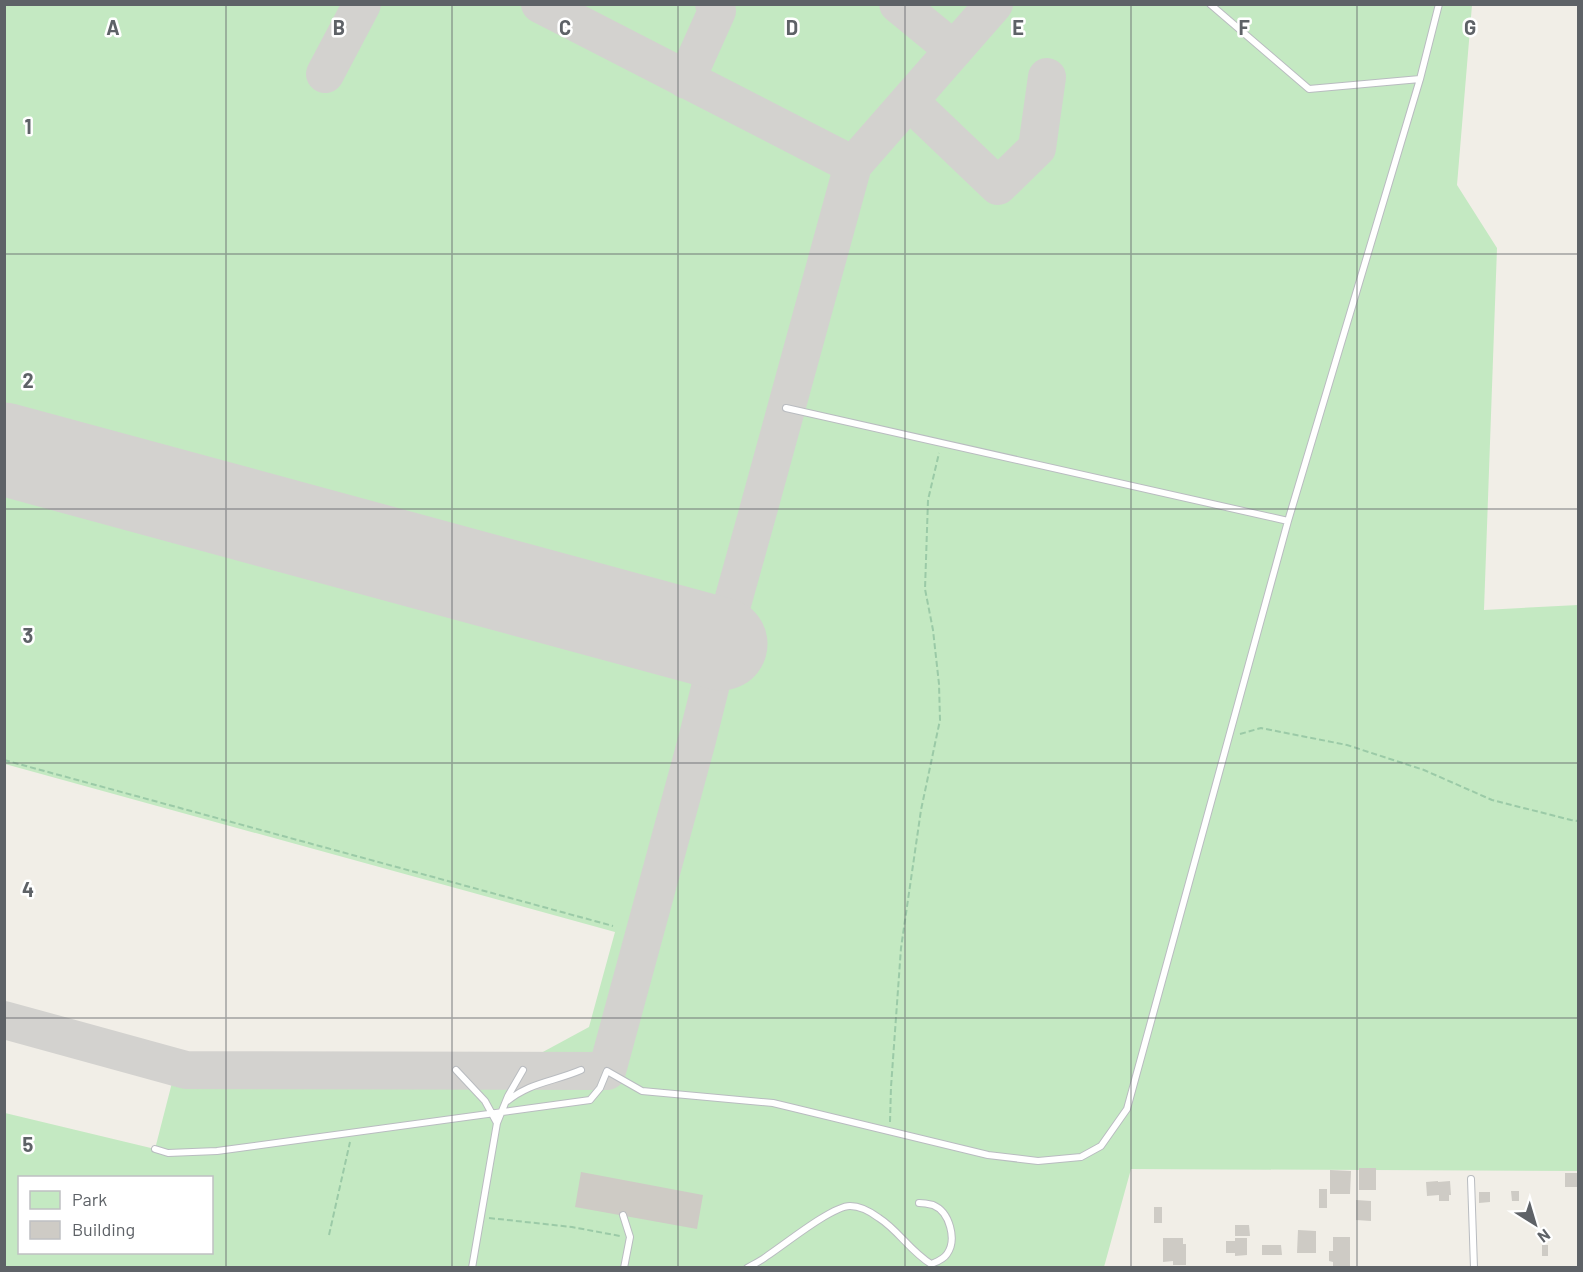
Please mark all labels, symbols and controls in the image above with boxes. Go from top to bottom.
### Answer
text: A [106,15,120,39]
text: B [333,15,345,39]
text: C [559,15,571,39]
text: D [786,15,798,39]
text: E [1012,15,1024,39]
text: F [1238,15,1250,39]
text: G [1464,15,1476,39]
text: 1 [24,114,32,138]
text: 2 [22,368,34,392]
text: 3 [23,623,33,647]
text: 4 [22,877,34,901]
text: 5 [23,1132,34,1156]
legend [18,1176,213,1254]
text: Park [72,1188,107,1210]
north arrow [1505,1194,1565,1254]
text: Building [72,1218,135,1240]
text: N [1534,1226,1554,1247]

